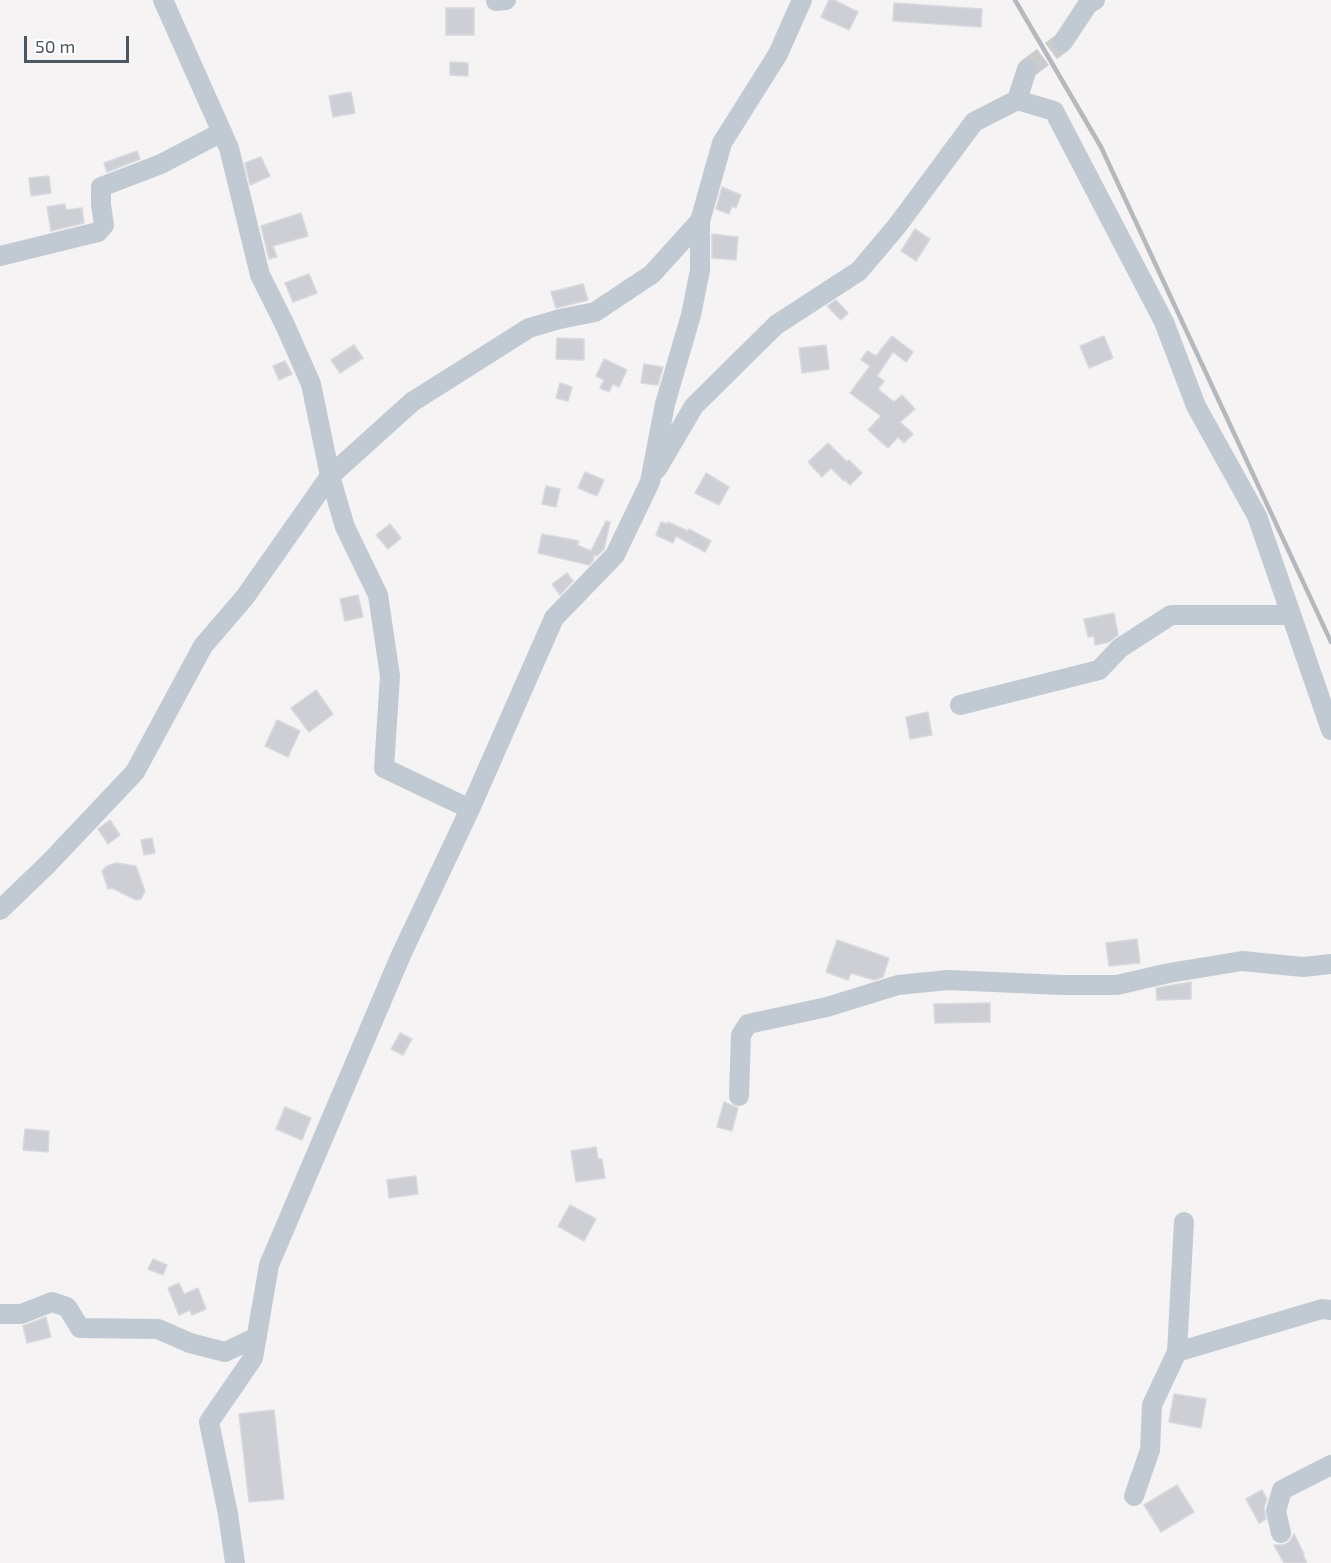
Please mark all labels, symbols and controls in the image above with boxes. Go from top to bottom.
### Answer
scale bar [27,24,132,62]
text: 50 m [35,35,75,57]

